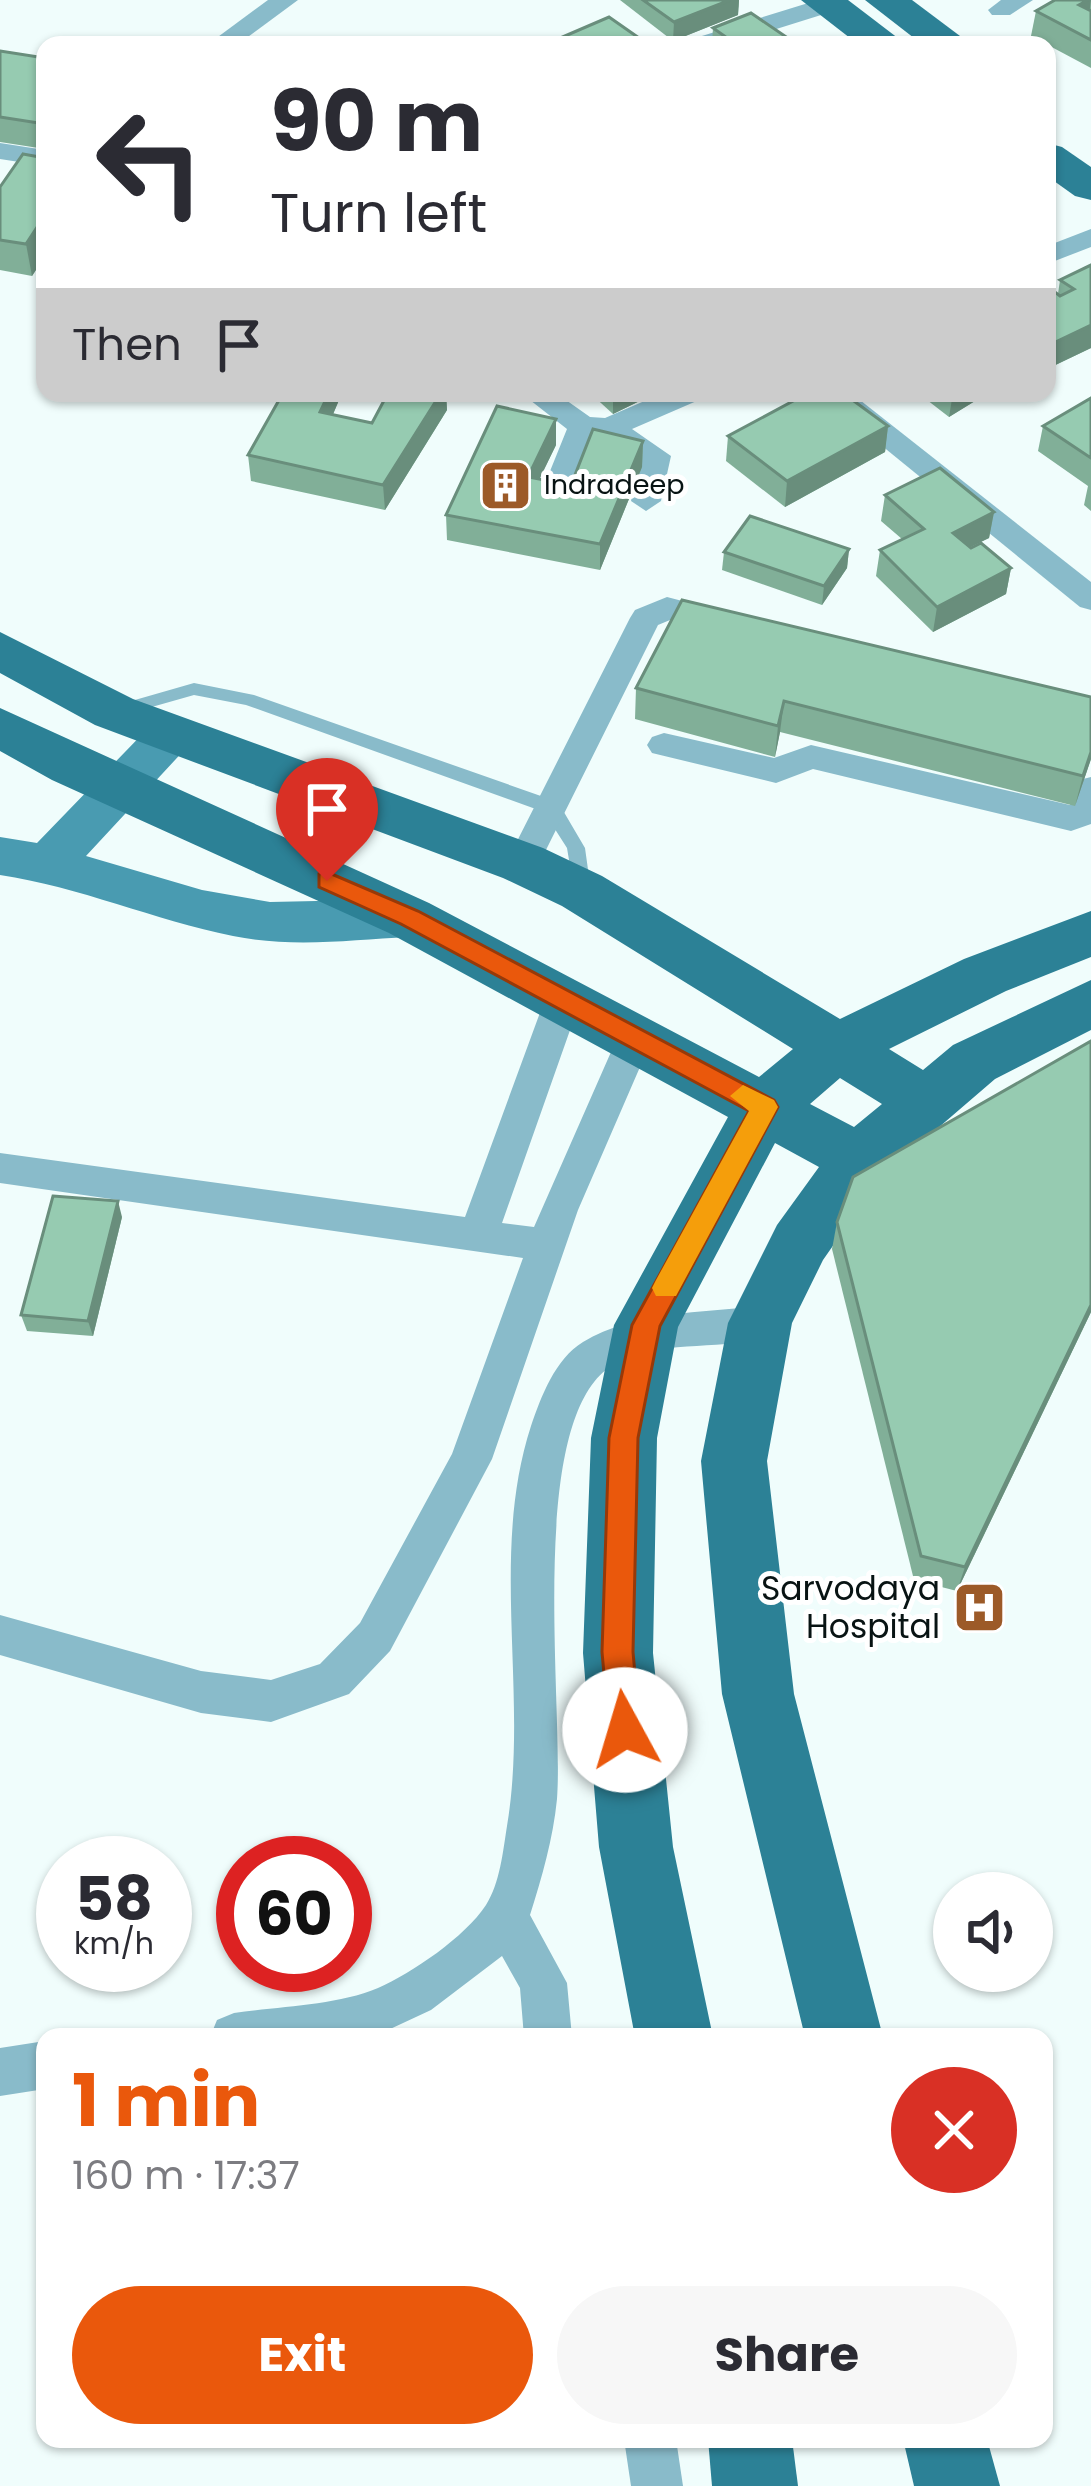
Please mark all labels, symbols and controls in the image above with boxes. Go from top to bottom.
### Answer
text: 90 m [270,63,483,180]
icon: left [72,84,228,240]
text: Turn left [270,175,487,251]
icon: arrive [206,312,272,378]
text: Then [72,313,182,376]
building icon: Indradeep [477,457,533,513]
place label: Indradeep [544,466,684,503]
pin [276,758,378,881]
icon: arrive [294,776,360,842]
place label: Sarvodaya Hospital [761,1565,940,1650]
hospital icon: Sarvodaya Hospital [951,1579,1007,1635]
position arrow [562,1667,688,1793]
speed limit sign: 60 [216,1836,372,1992]
text: 58 [75,1857,153,1941]
map controls [933,1872,1053,1992]
button: sound [933,1872,1053,1992]
text: km/h [74,1922,154,1965]
text: 1 min [72,2050,260,2151]
button: close [891,2067,1017,2193]
text: 160 m · 17:37 [72,2148,300,2203]
button: Exit [72,2286,533,2424]
button: Share [557,2286,1017,2424]

